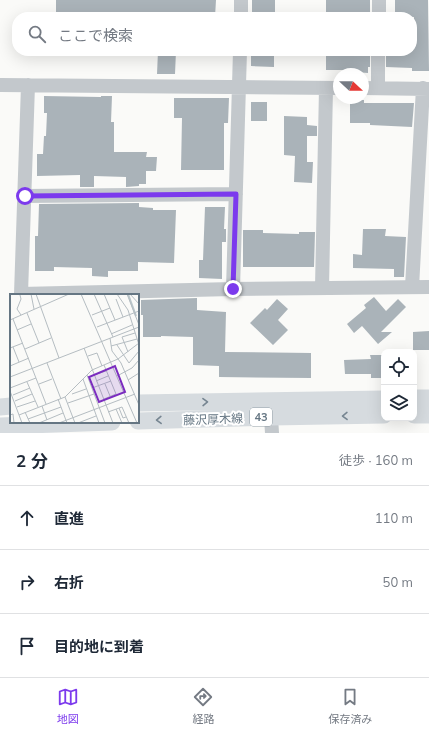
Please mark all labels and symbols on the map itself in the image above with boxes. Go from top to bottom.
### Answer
north arrow [333,68,369,104]
route start [16,187,34,205]
route end [224,280,242,298]
inset map [10,294,139,423]
one-way arrow [202,397,208,406]
road number: 43 [250,408,272,426]
street label: 藤沢厚木線 [183,410,243,428]
one-way arrow [342,412,348,420]
one-way arrow [156,416,162,425]

